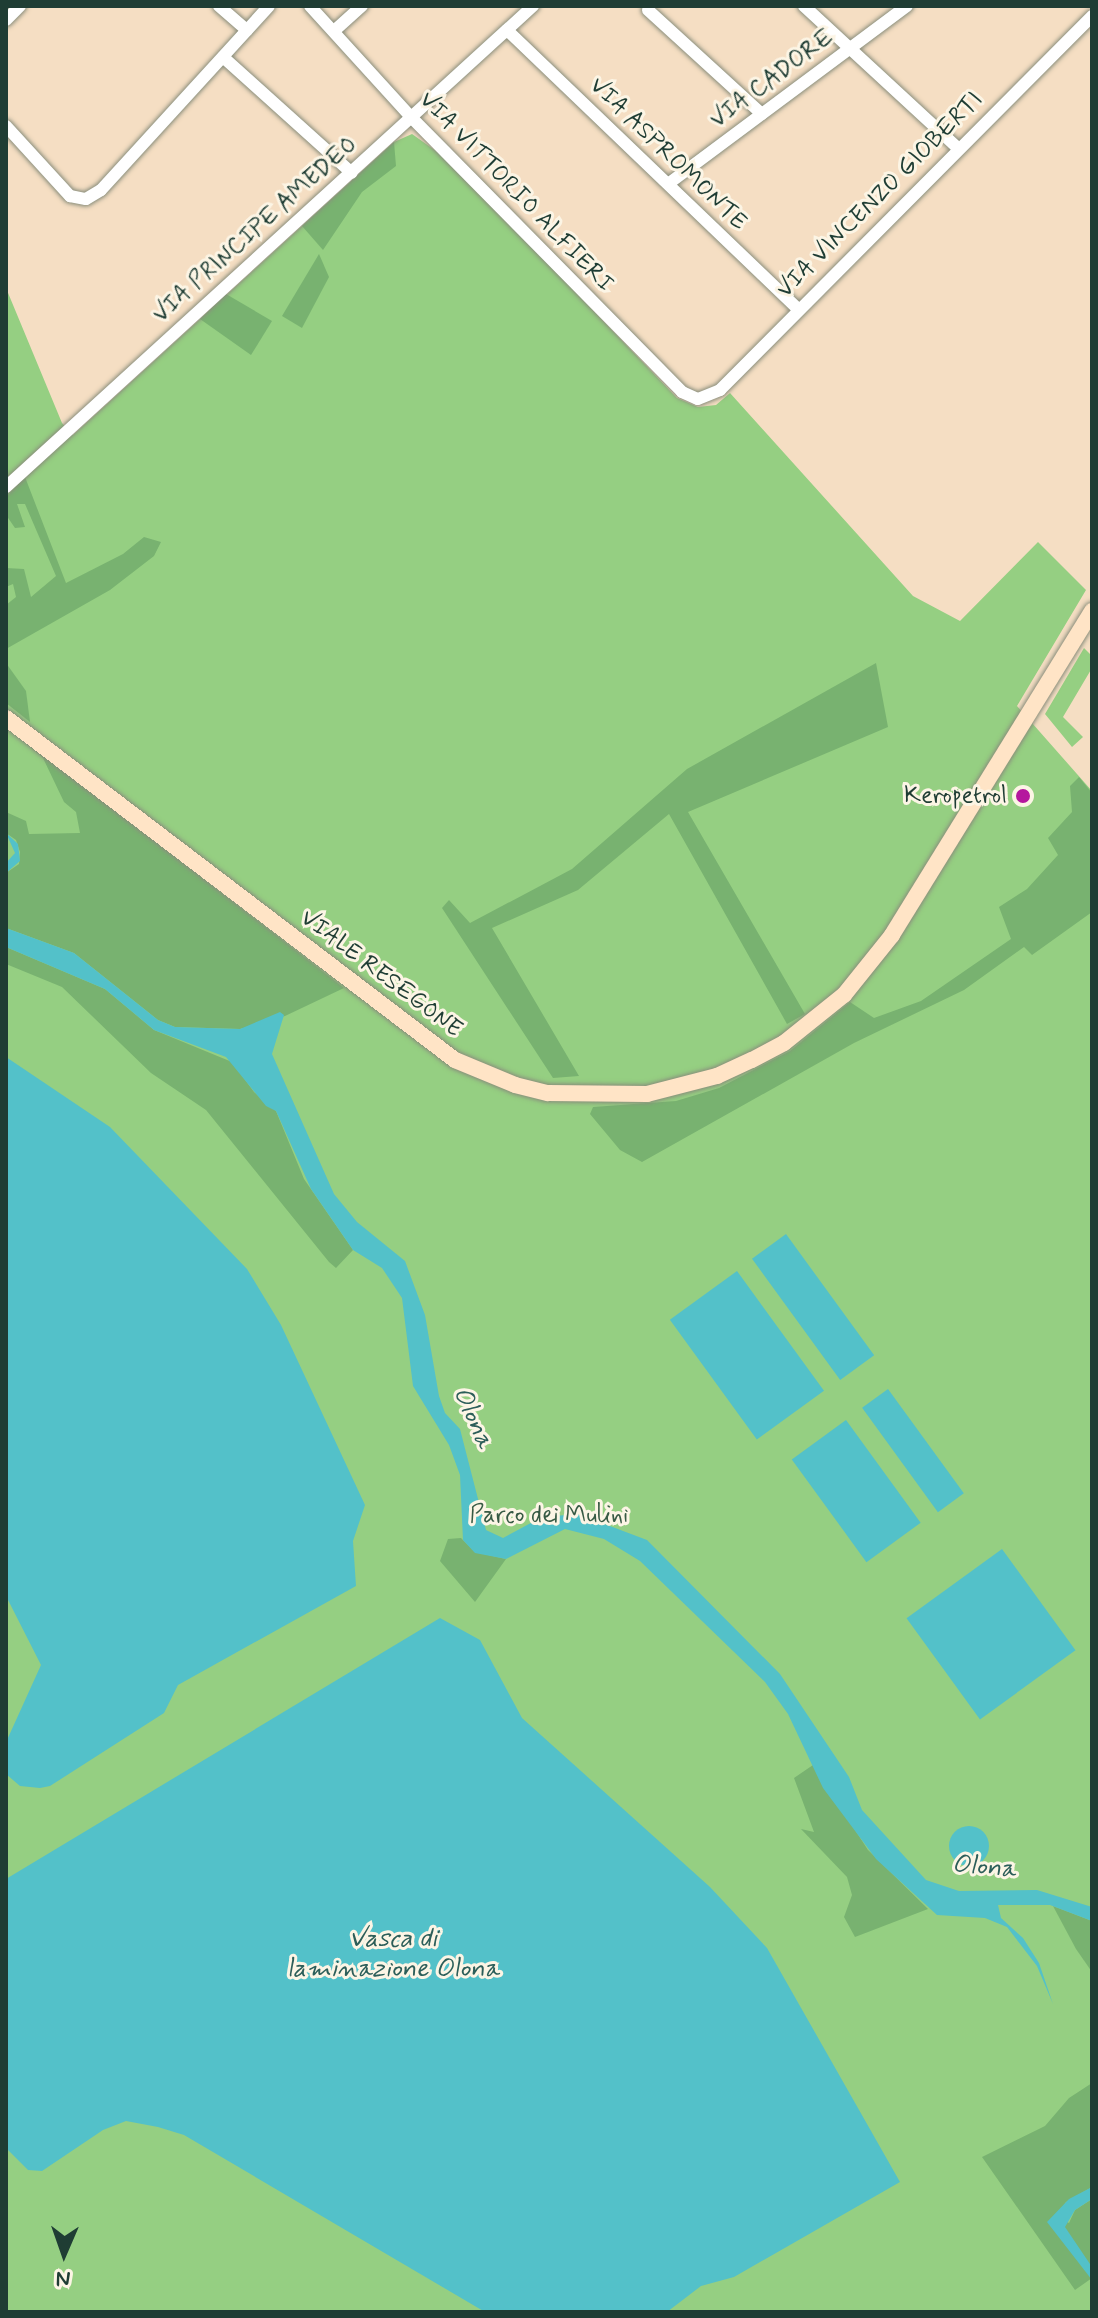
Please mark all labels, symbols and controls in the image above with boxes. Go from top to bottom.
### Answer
street label: VIA CADORE [706,24,838,134]
street label: VIA ASPROMONTE [584,72,752,236]
street label: VIA VINCENZO GIOBERTI [766,81,994,309]
street label: VIA VITTORIO ALFIERI [413,86,619,298]
street label: VIA PRINCIPE AMEDEO [145,129,365,331]
place label: Keropetrol [904,782,1007,810]
marker: Keropetrol [1014,787,1032,805]
street label: VIALE RESEGONE [295,904,467,1044]
water label: Olona [445,1382,499,1454]
park label: Parco dei Mulini [470,1502,628,1530]
water label: Olona [951,1850,1017,1886]
water label: Vasca di laminazione Olona [286,1924,500,1986]
north arrow [24,2214,104,2294]
text: N [55,2264,71,2292]

